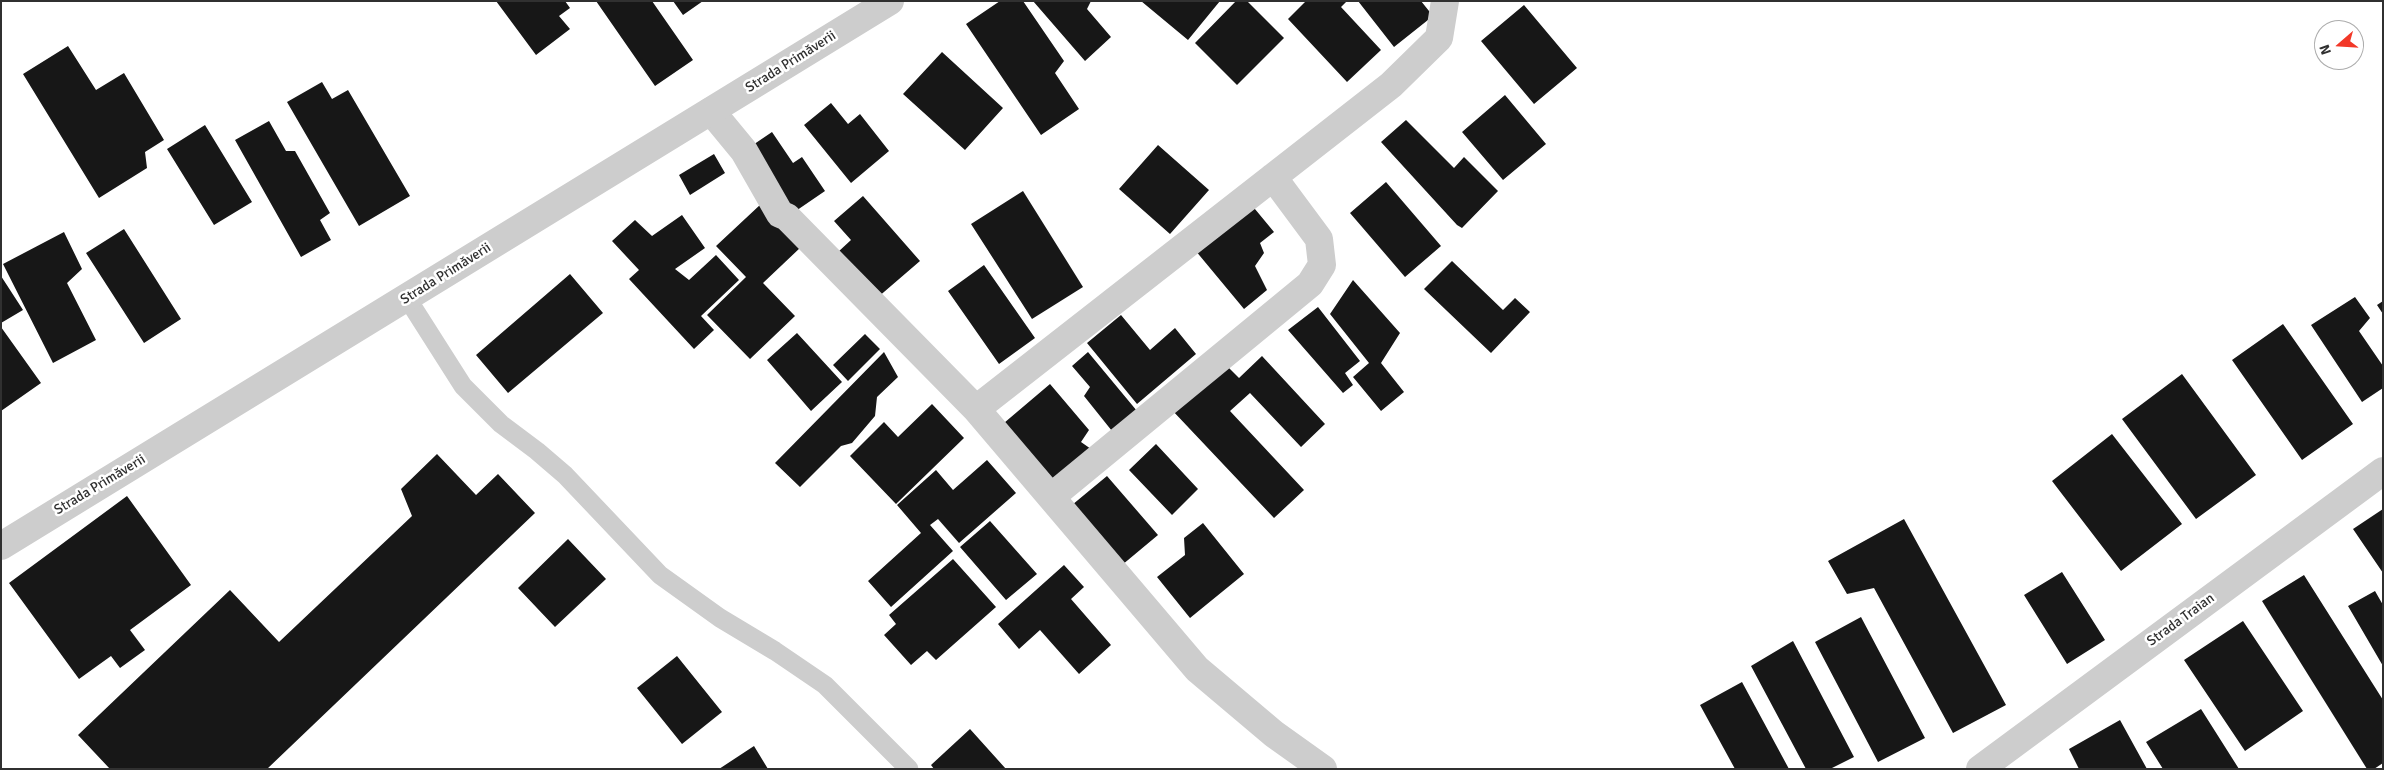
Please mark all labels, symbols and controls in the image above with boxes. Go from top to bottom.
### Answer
north arrow [2314,20,2364,70]
street label: Strada Primăverii [743,27,839,97]
text: N [2316,42,2335,57]
street label: Strada Primăverii [398,239,494,309]
street label: Strada Primăverii [51,451,149,519]
street label: Strada Traian [2144,590,2218,650]

